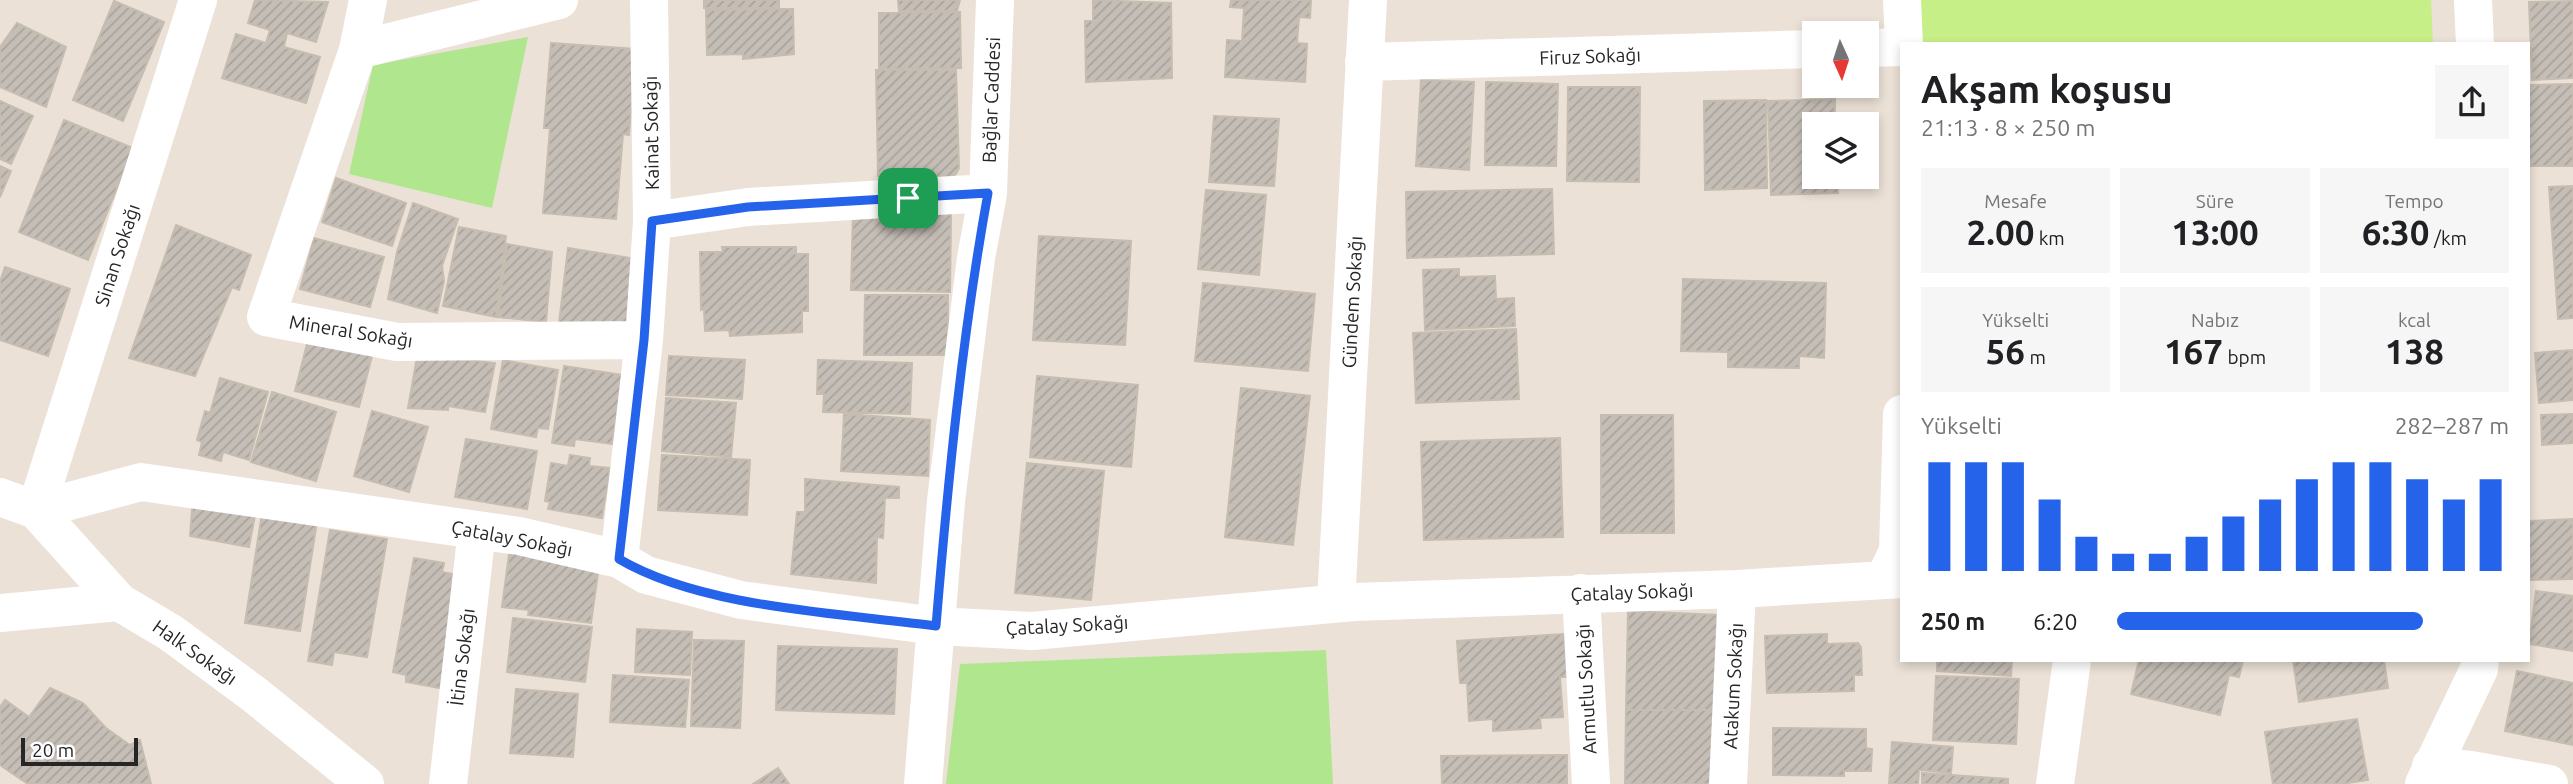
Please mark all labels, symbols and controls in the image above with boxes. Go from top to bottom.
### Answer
north arrow [1802,21,1880,98]
map controls [1802,21,1879,189]
street label: Bağlar Caddesi [978,37,1004,163]
street label: Firuz Sokağı [1539,43,1641,69]
button: share [2435,65,2509,139]
text: Akşam koşusu [1921,68,2173,110]
street label: Kainat Sokağı [639,76,663,190]
button: layers [1802,112,1879,189]
text: 21:13 · 8 × 250 m [1921,115,2095,140]
pin [878,168,938,228]
icon: arrive [889,179,927,217]
text: Mesafe [1984,190,2047,212]
text: Süre [2196,190,2234,212]
text: Tempo [2385,190,2444,212]
street label: Sinan Sokağı [90,201,144,309]
text: 2.00 [1967,212,2034,252]
text: 13:00 [2171,212,2259,252]
text: 6:30 [2362,212,2430,252]
text: km [2034,227,2065,249]
text: /km [2430,227,2467,249]
street label: Gündem Sokağı [1338,235,1366,369]
text: Yükselti [1982,309,2049,331]
text: Nabız [2191,309,2239,331]
text: kcal [2398,309,2431,331]
street label: Mineral Sokağı [288,310,414,352]
text: 56 [1986,331,2025,371]
text: 167 [2164,331,2223,371]
text: 138 [2385,331,2444,371]
text: m [2025,346,2046,368]
text: bpm [2223,346,2266,368]
text: Yükselti [1921,413,2002,438]
text: 282–287 m [2395,413,2509,438]
street label: Çatalay Sokağı [450,515,574,561]
street label: Çatalay Sokağı [1570,579,1694,605]
street label: İtina Sokağı [445,607,479,707]
text: 250 m [1921,609,1985,634]
text: 6:20 [2033,609,2078,634]
street label: Çatalay Sokağı [1005,611,1129,639]
street label: Halk Sokağı [149,615,241,689]
street label: Atakum Sokağı [1719,622,1747,750]
street label: Armutlu Sokağı [1572,623,1600,755]
scale bar [21,735,138,767]
text: 20 m [32,739,74,761]

